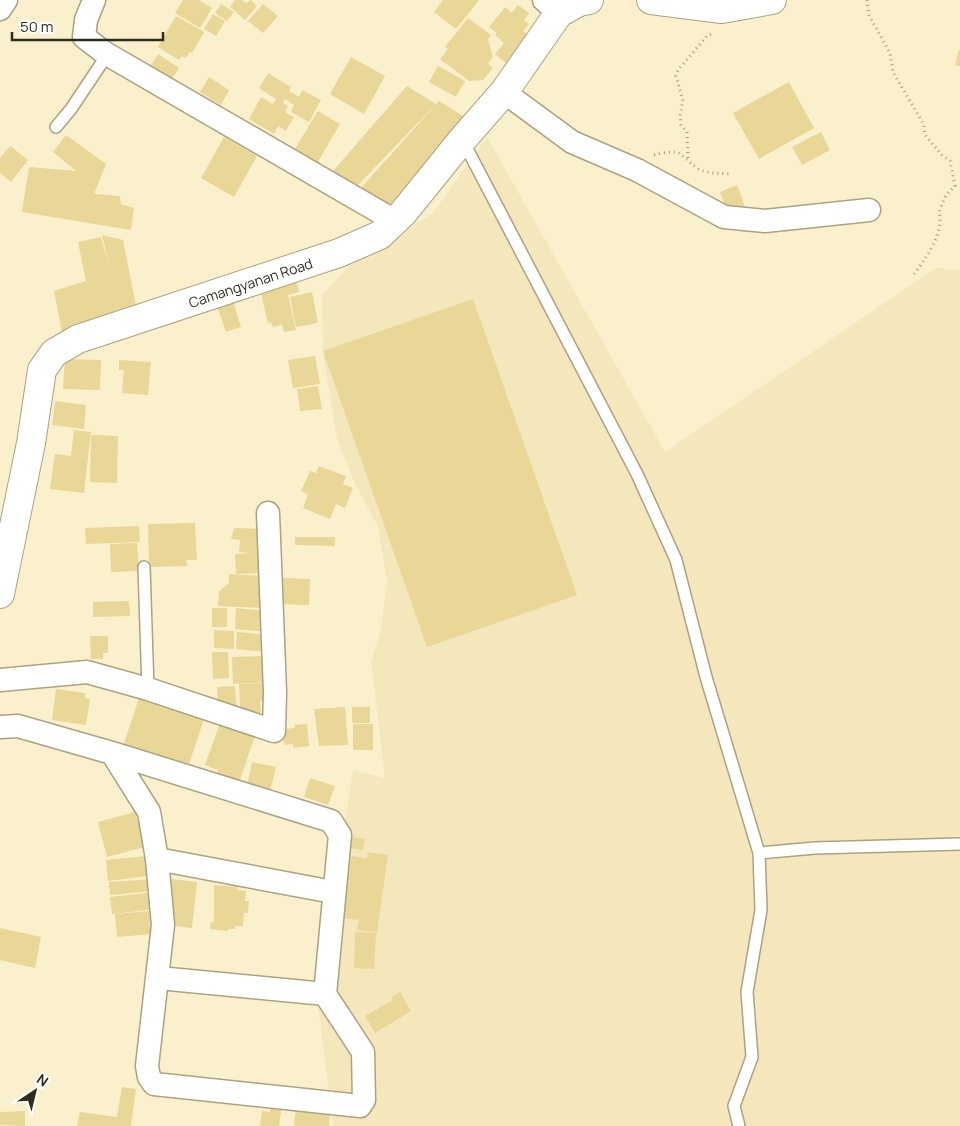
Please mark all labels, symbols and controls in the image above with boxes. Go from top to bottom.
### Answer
scale bar [12,10,164,42]
text: 50 m [20,16,54,37]
street label: Camangyanan Road [186,253,315,311]
north arrow [10,1066,60,1116]
text: N [33,1069,52,1091]

